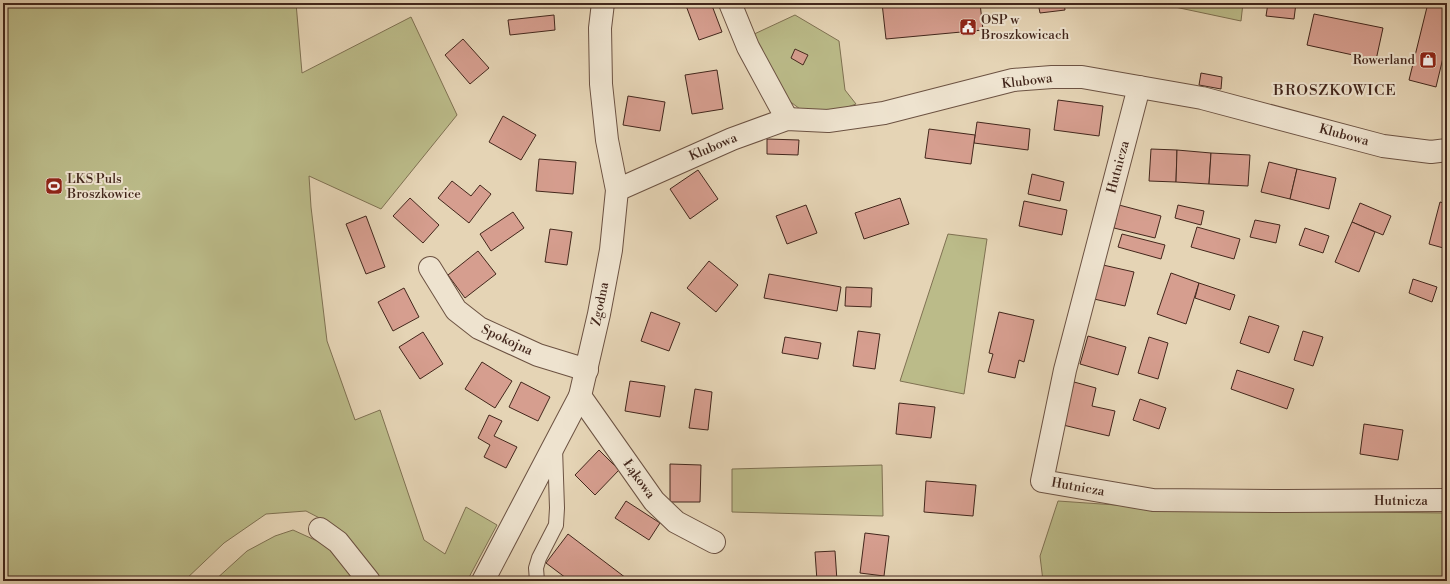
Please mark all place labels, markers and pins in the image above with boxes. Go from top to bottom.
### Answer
place label: OSP w Broszkowicach [980,12,1069,43]
public building icon: OSP w Broszkowicach [958,17,978,37]
shop icon: Rowerland [1418,50,1438,70]
place label: Rowerland [1353,52,1416,68]
place label: LKS Puls Broszkowice [66,171,141,202]
sports icon: LKS Puls Broszkowice [44,176,64,196]

